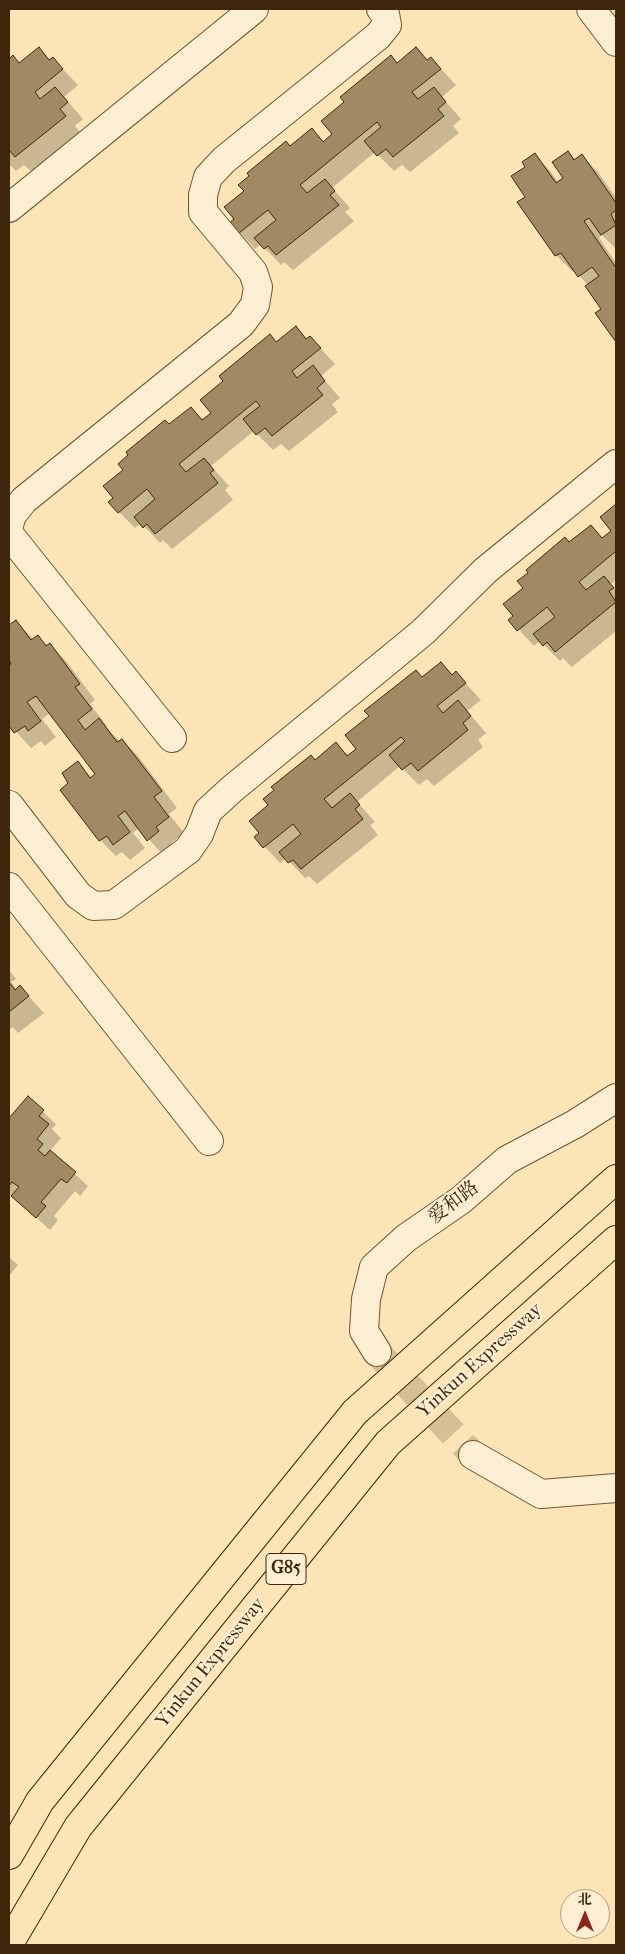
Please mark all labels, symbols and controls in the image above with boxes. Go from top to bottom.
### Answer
street label: 爱和路 [424,1177,484,1229]
street label: Yinkun Expressway [413,1299,547,1423]
road number: G85 [266,1554,306,1585]
street label: Yinkun Expressway [152,1593,270,1733]
north arrow [560,1889,610,1939]
text: 北 [578,1891,592,1908]

